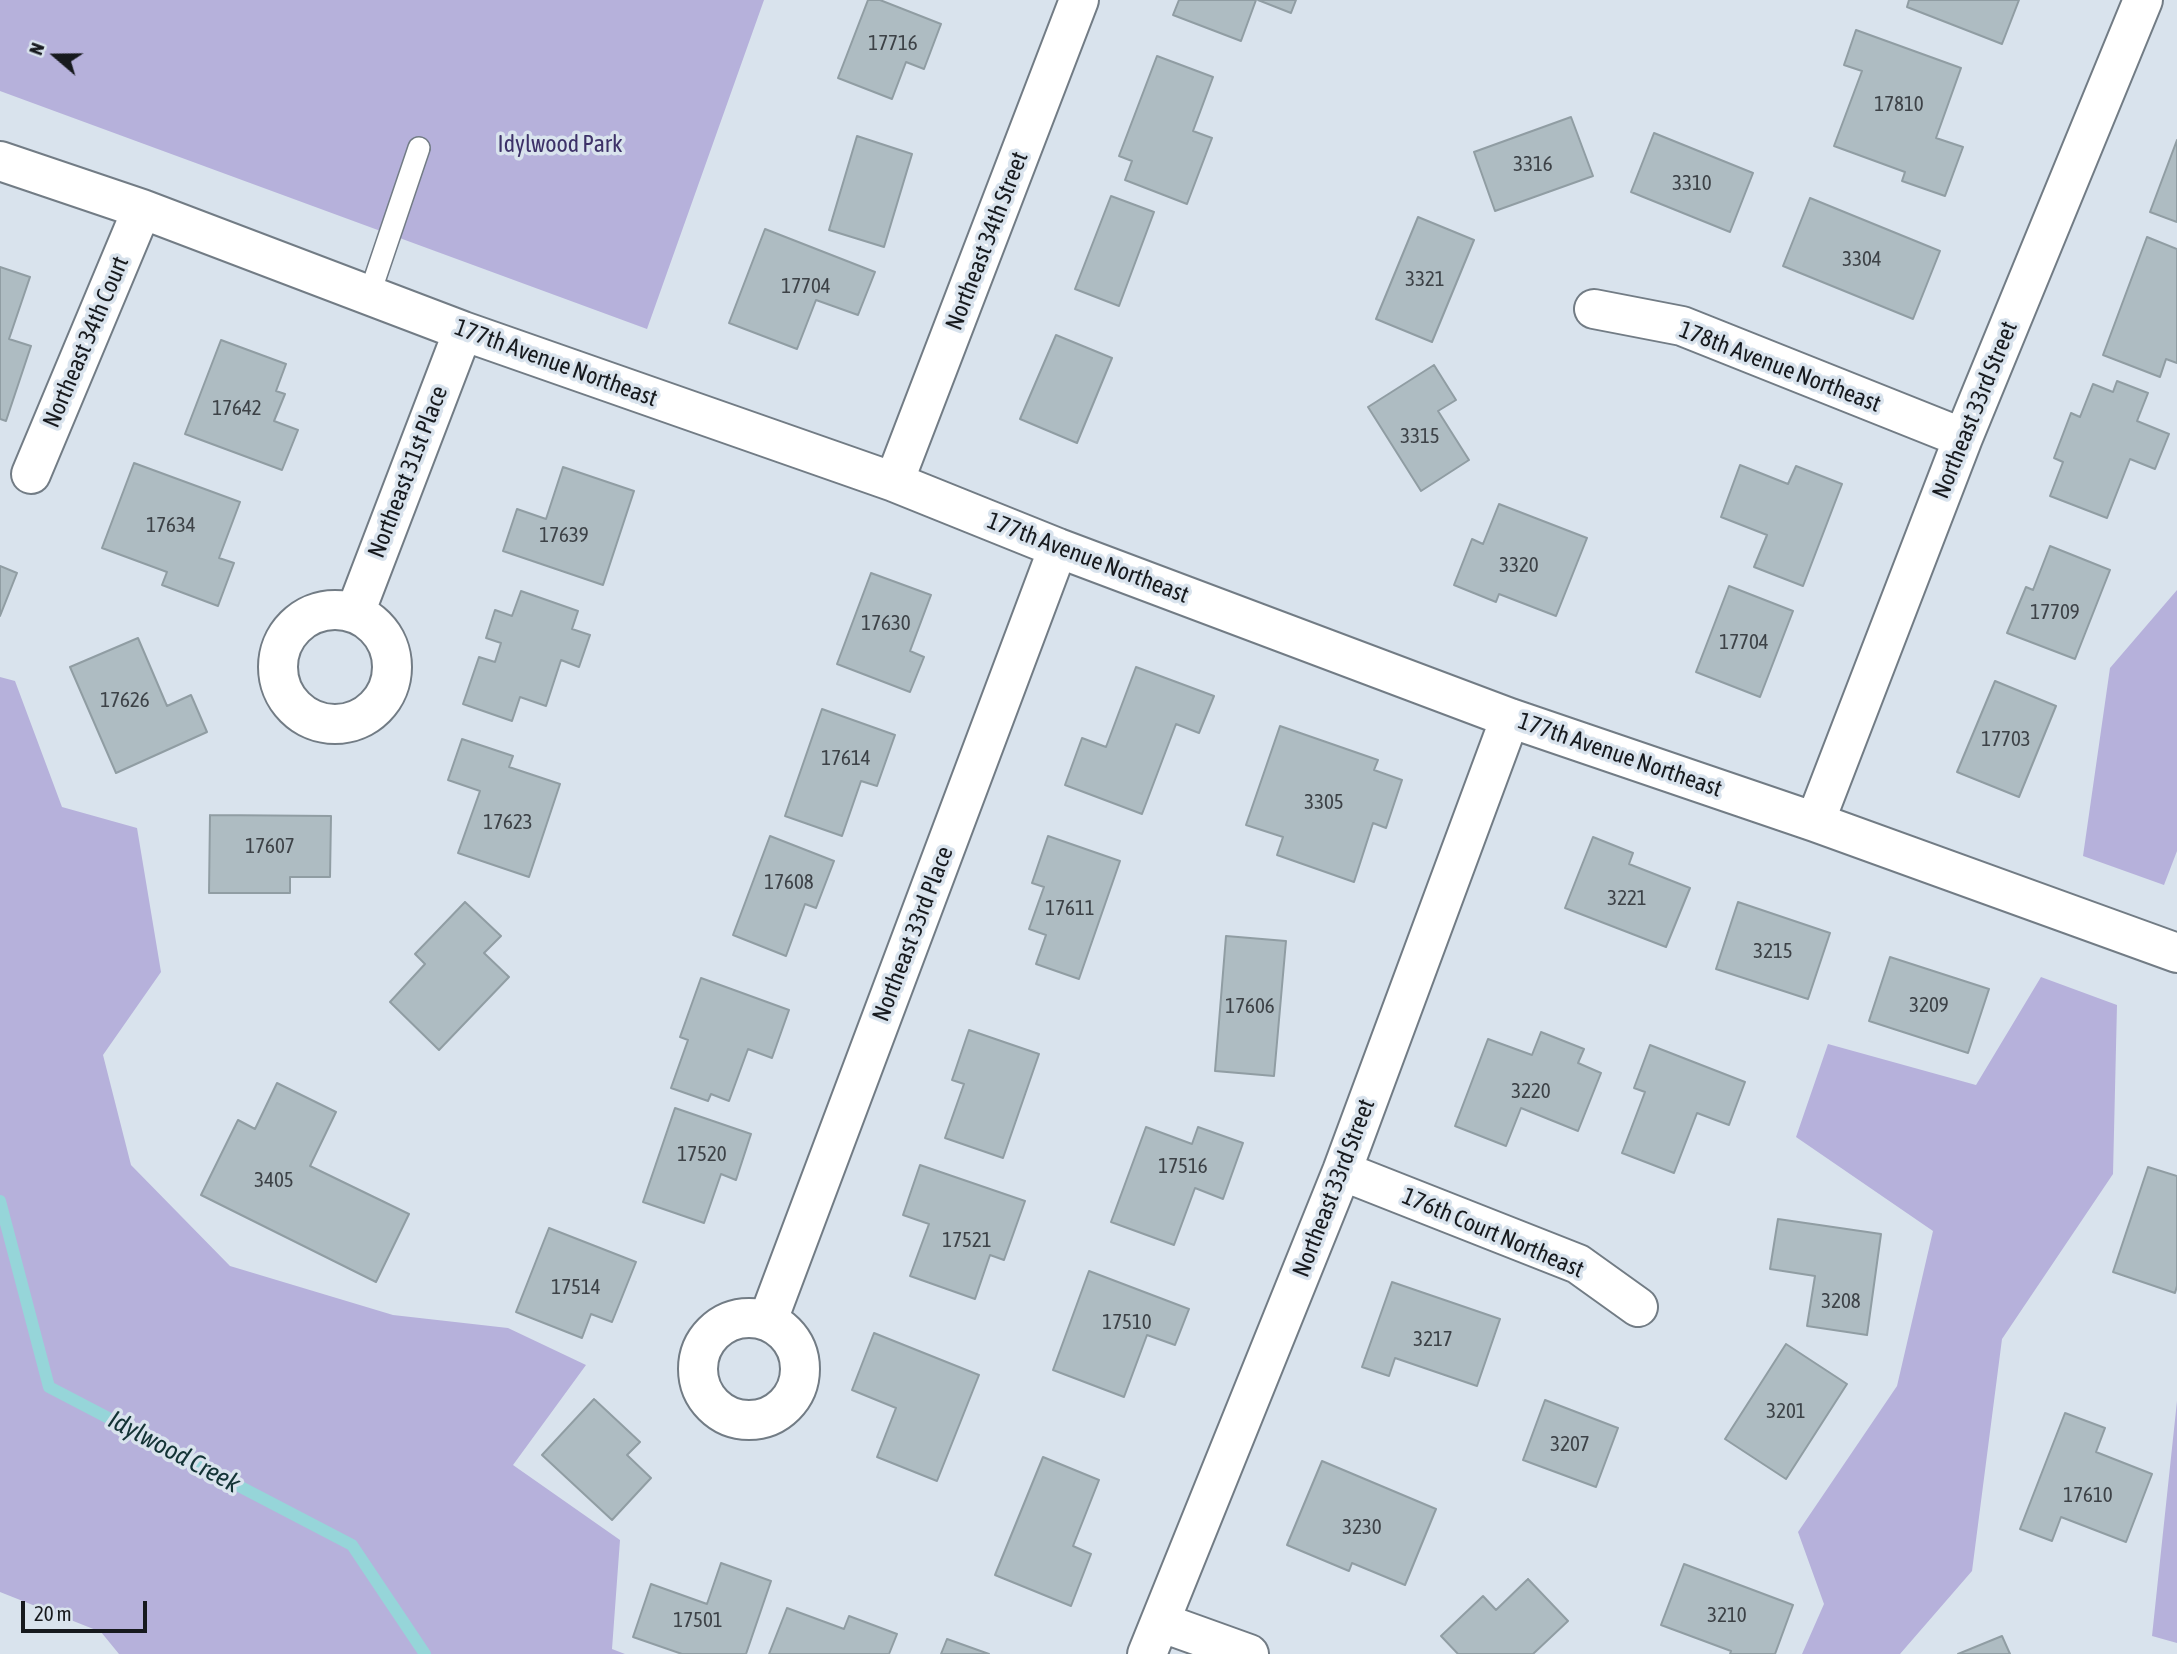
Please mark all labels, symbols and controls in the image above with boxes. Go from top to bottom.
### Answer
north arrow [21,21,91,91]
house number: 17716 [868,30,918,56]
text: N [24,40,49,58]
house number: 17810 [1874,91,1924,117]
park label: Idylwood Park [498,130,622,158]
street label: Northeast 34th Street [940,148,1034,334]
house number: 3316 [1513,151,1553,177]
house number: 3310 [1672,170,1712,196]
house number: 3304 [1842,246,1882,272]
street label: Northeast 34th Court [37,252,135,432]
house number: 3321 [1405,266,1445,292]
house number: 17704 [781,273,831,299]
street label: 177th Avenue Northeast [451,313,661,413]
street label: 178th Avenue Northeast [1675,315,1885,419]
street label: Northeast 33rd Street [1926,317,2024,503]
street label: Northeast 31st Place [362,382,454,562]
house number: 17642 [212,395,262,421]
house number: 3315 [1400,423,1440,449]
street label: 177th Avenue Northeast [983,506,1193,610]
house number: 17634 [146,512,196,538]
house number: 17639 [539,522,589,548]
house number: 3320 [1499,552,1539,578]
house number: 17709 [2030,599,2080,625]
house number: 17630 [861,610,911,636]
house number: 17704 [1719,629,1769,655]
house number: 17626 [100,687,150,713]
street label: 177th Avenue Northeast [1514,707,1726,803]
house number: 17703 [1981,726,2031,752]
house number: 17614 [821,745,871,771]
house number: 3305 [1304,789,1344,815]
house number: 17623 [483,809,533,835]
house number: 17607 [245,833,295,859]
street label: Northeast 33rd Place [866,843,960,1025]
house number: 17608 [764,869,814,895]
house number: 3221 [1607,885,1647,911]
house number: 17611 [1045,895,1095,921]
house number: 3215 [1753,938,1793,964]
house number: 3209 [1909,992,1949,1018]
house number: 17606 [1225,993,1275,1019]
house number: 3220 [1511,1078,1551,1104]
street label: Northeast 33rd Street [1287,1095,1381,1281]
house number: 17520 [677,1141,727,1167]
house number: 17516 [1158,1153,1208,1179]
house number: 3405 [254,1167,294,1193]
street label: 176th Court Northeast [1398,1182,1588,1284]
house number: 17521 [942,1227,992,1253]
house number: 17514 [551,1274,601,1300]
house number: 3208 [1821,1288,1861,1314]
house number: 17510 [1102,1309,1152,1335]
house number: 3217 [1413,1326,1453,1352]
house number: 3201 [1766,1398,1806,1424]
water label: Idylwood Creek [103,1404,245,1500]
house number: 3207 [1550,1431,1590,1457]
house number: 17610 [2063,1482,2113,1508]
house number: 3230 [1342,1514,1382,1540]
scale bar [24,1588,150,1632]
text: 20 m [34,1601,72,1625]
house number: 3210 [1707,1602,1747,1628]
house number: 17501 [673,1607,723,1633]

